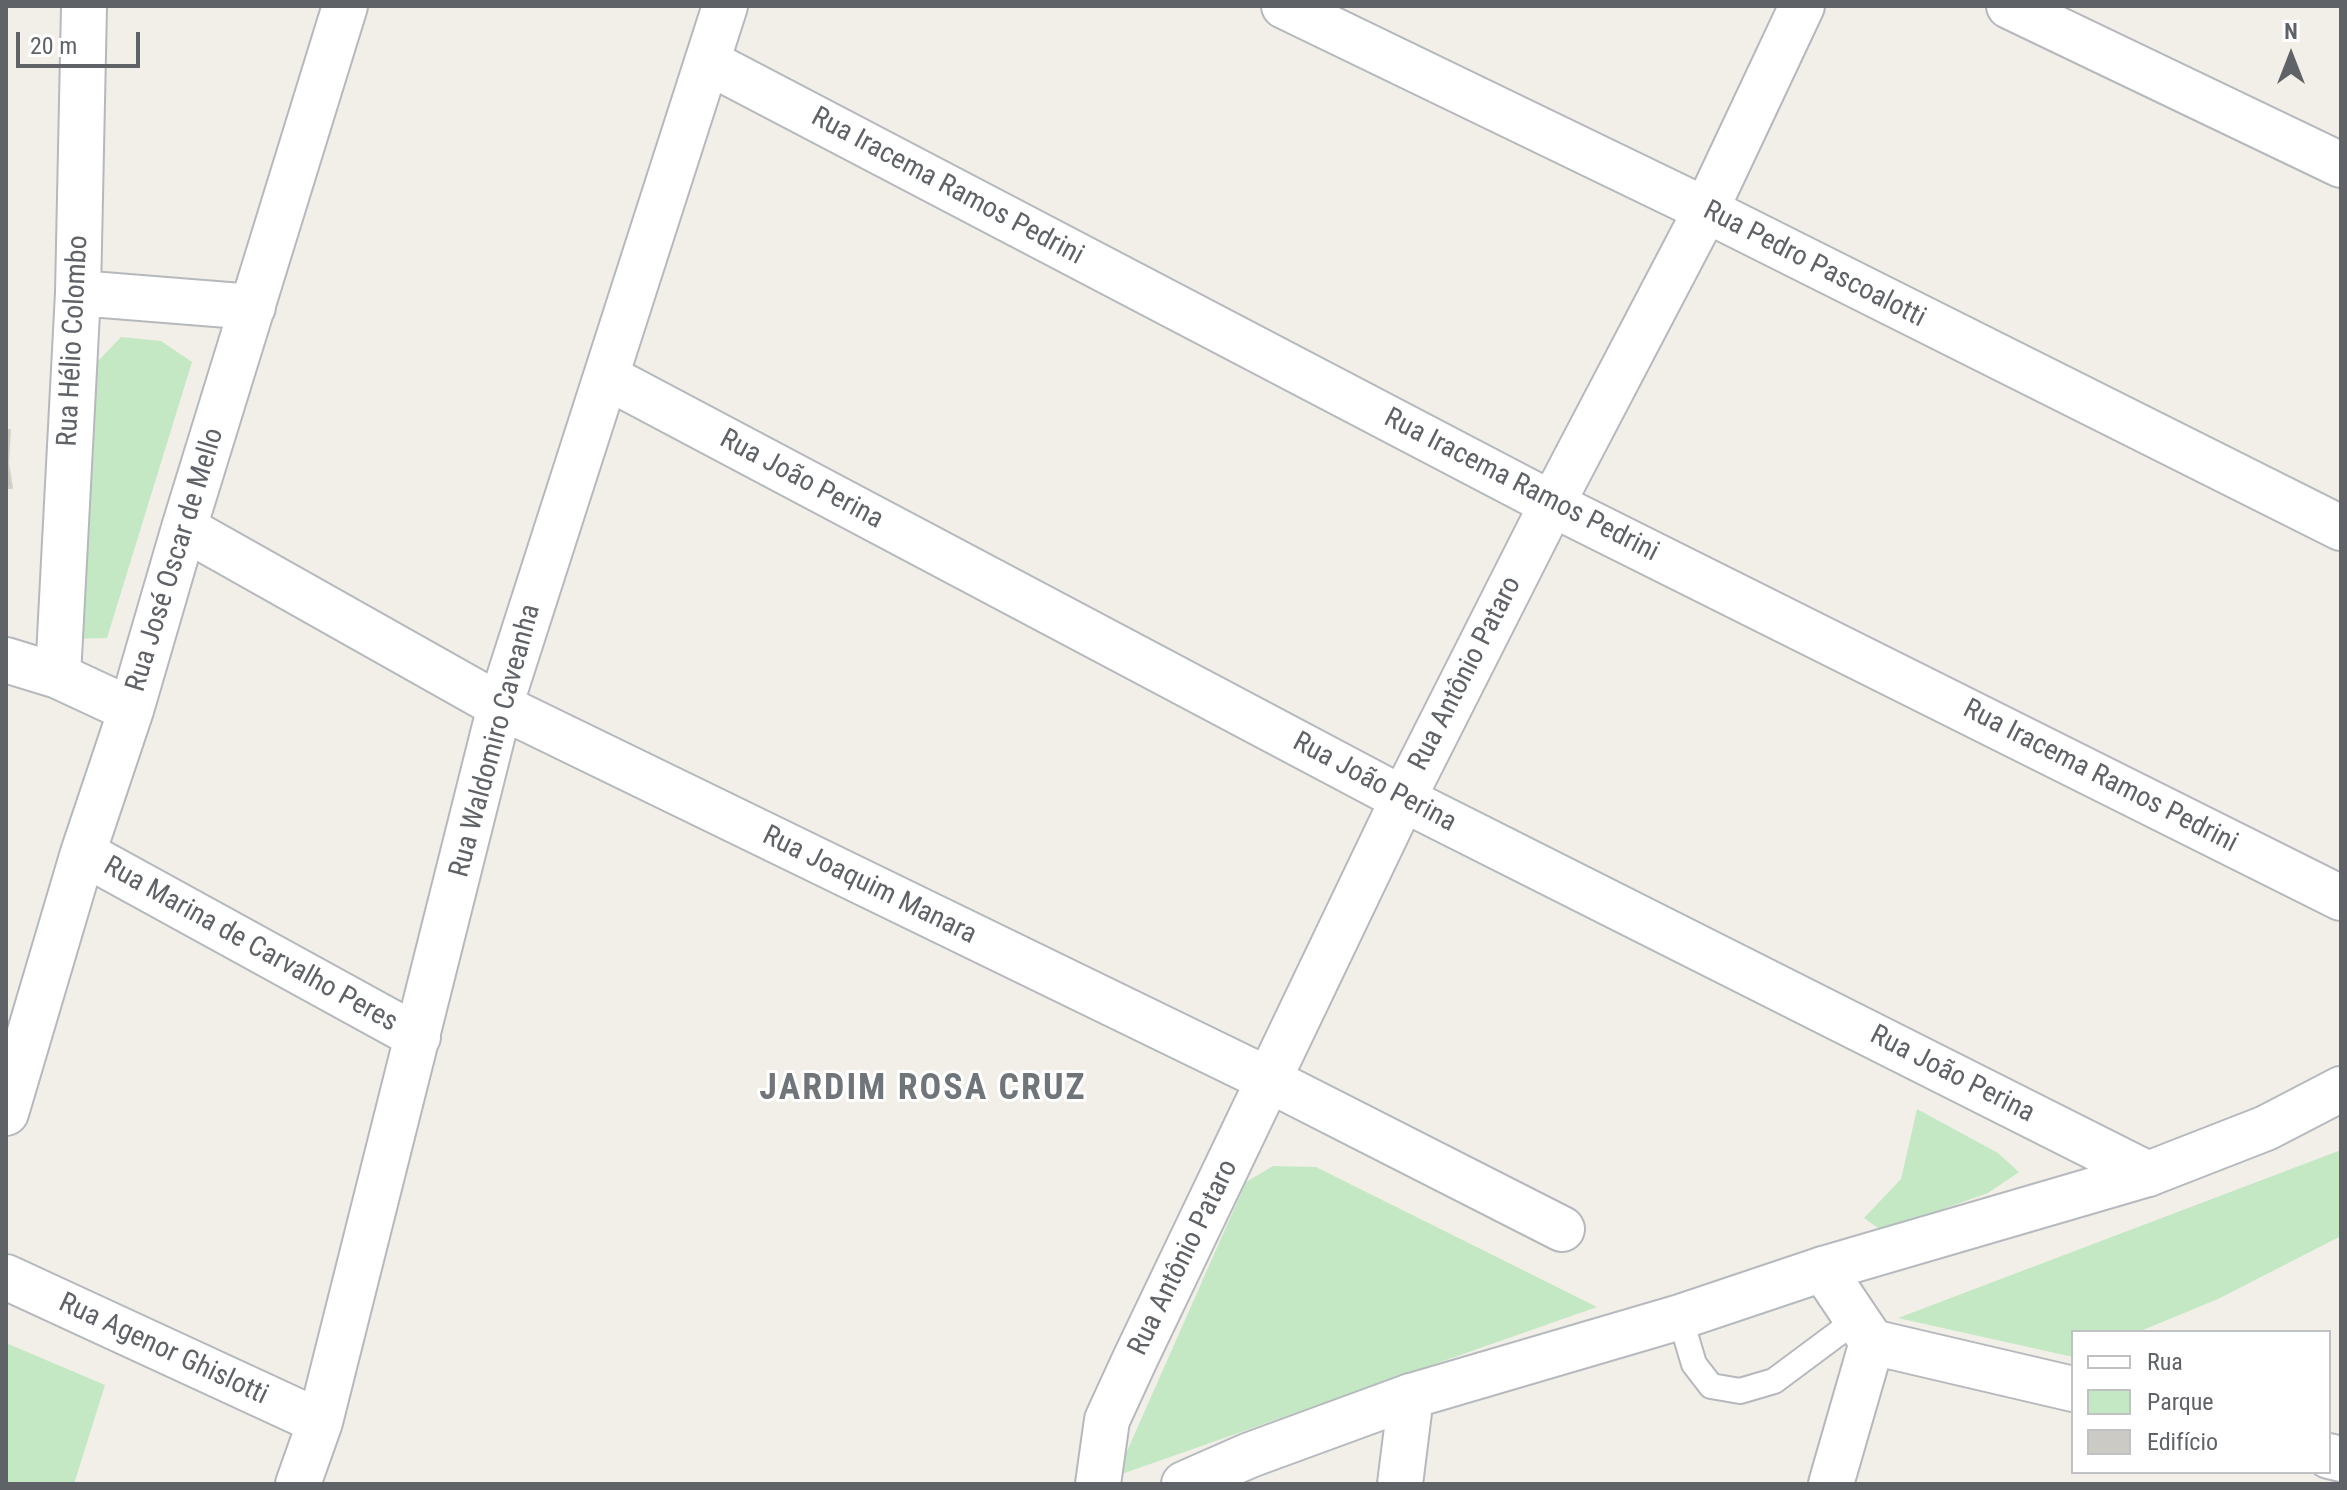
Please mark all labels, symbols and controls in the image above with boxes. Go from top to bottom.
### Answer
scale bar [20,16,144,66]
north arrow [2251,16,2331,96]
text: N [2284,19,2298,44]
text: 20 m [30,32,77,60]
street label: Rua Iracema Ramos Pedrini [805,101,1089,273]
street label: Rua Pedro Pascoalotti [1697,194,1931,336]
street label: Rua Hélio Colombo [52,235,96,447]
street label: Rua Iracema Ramos Pedrini [1378,402,1664,570]
street label: Rua João Perina [714,423,888,537]
street label: Rua José Oscar de Mello [120,424,232,696]
street label: Rua Antônio Pataro [1403,571,1529,777]
street label: Rua Waldomiro Caveanha [443,601,549,881]
street label: Rua Iracema Ramos Pedrini [1957,693,2243,861]
street label: Rua João Perina [1287,726,1461,840]
street label: Rua Joaquim Manara [757,820,981,952]
street label: Rua Marina de Carvalho Peres [97,850,403,1040]
street label: Rua João Perina [1864,1019,2040,1131]
district label: JARDIM ROSA CRUZ [759,1068,1087,1112]
street label: Rua Antônio Pataro [1122,1155,1246,1361]
street label: Rua Agenor Ghislotti [53,1287,273,1413]
legend [2071,1330,2331,1474]
text: Rua [2147,1348,2183,1376]
text: Parque [2147,1388,2214,1416]
text: Edifício [2147,1428,2218,1456]

